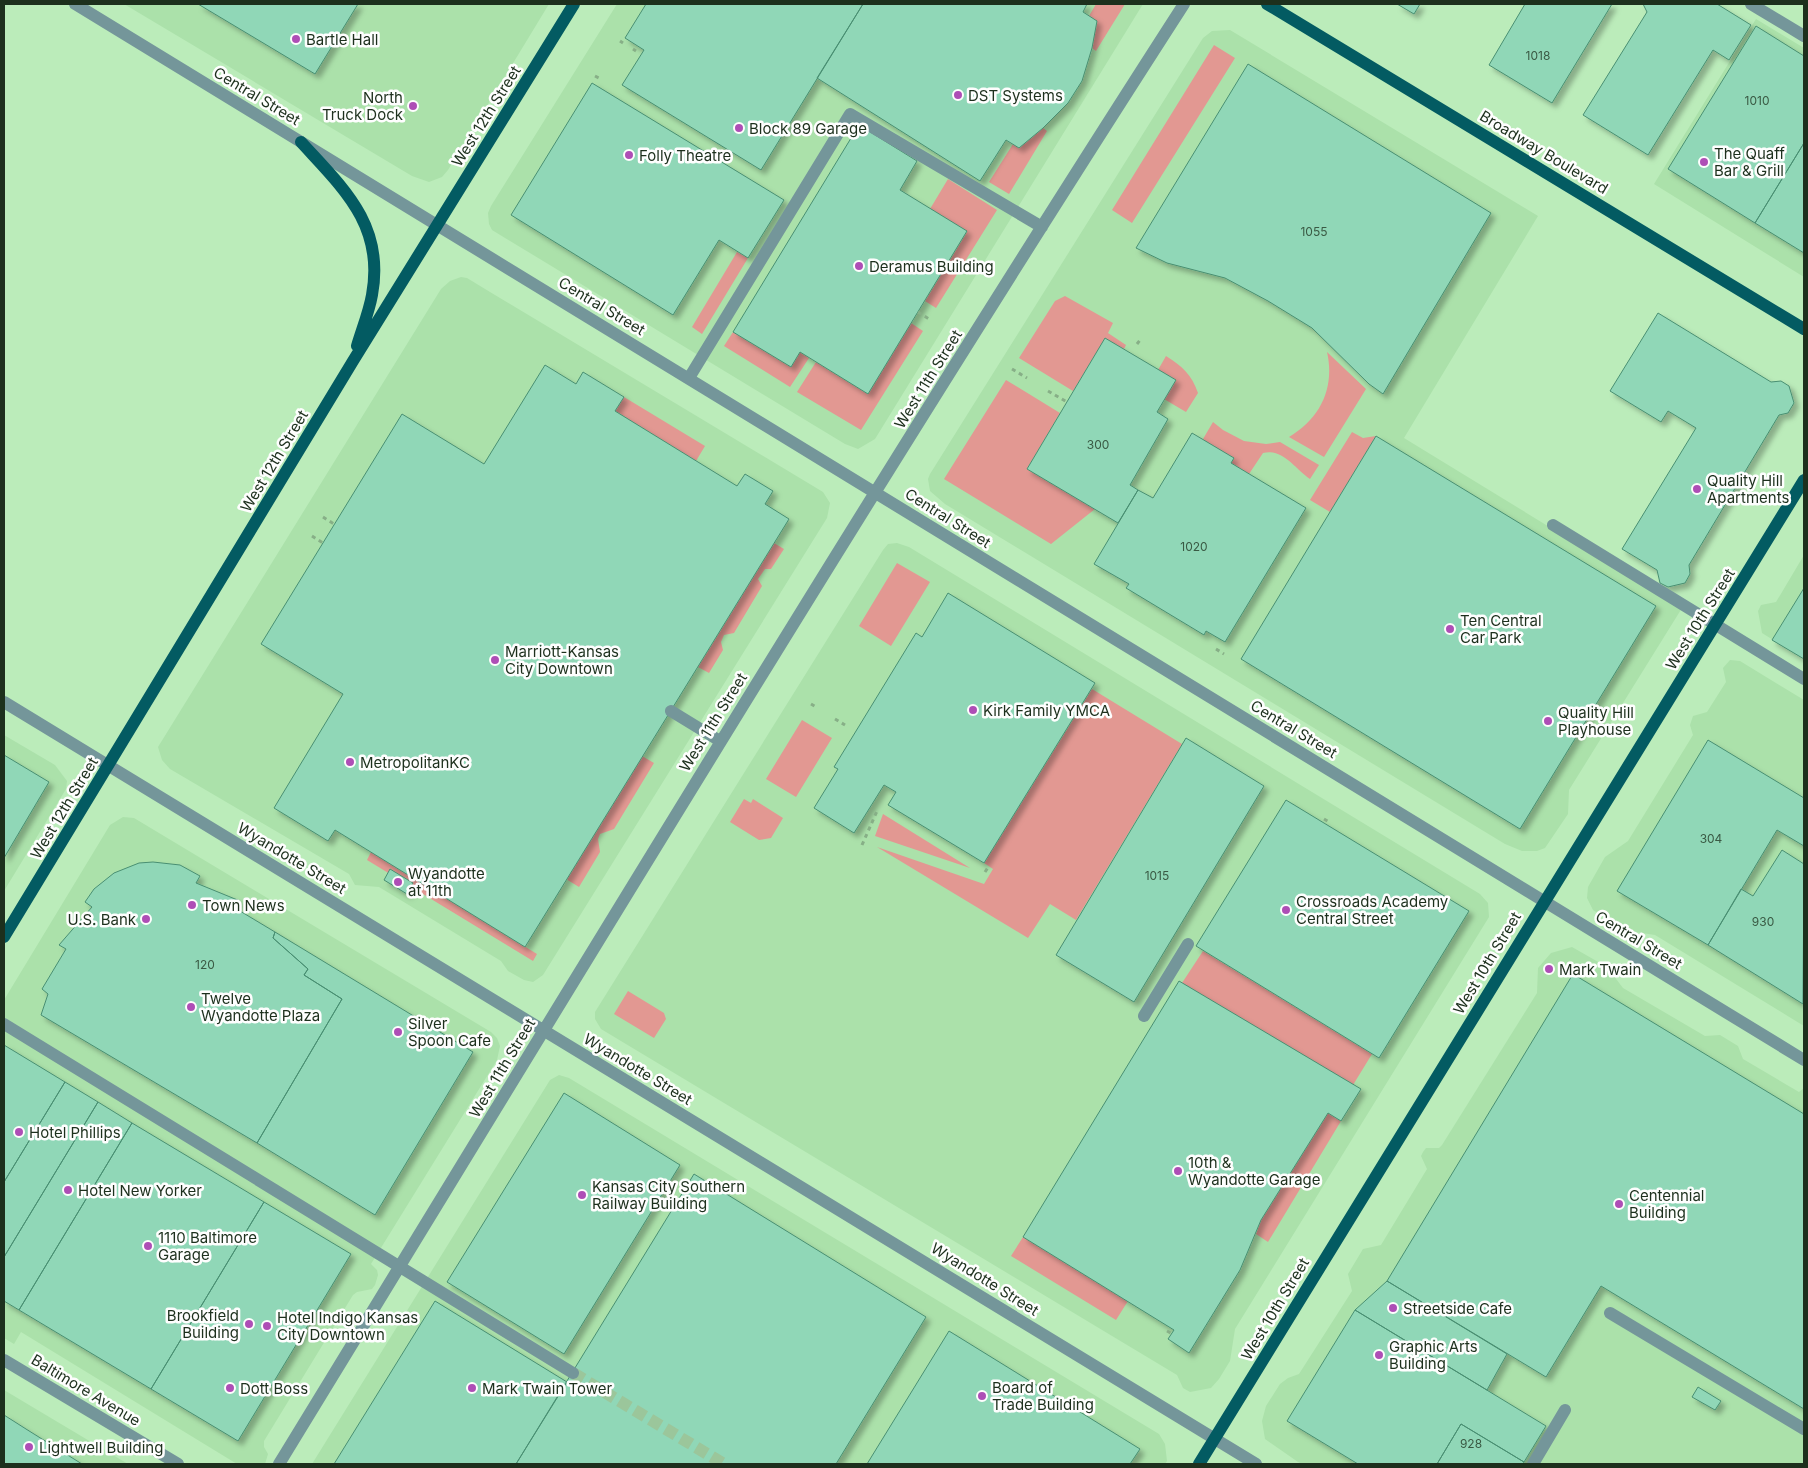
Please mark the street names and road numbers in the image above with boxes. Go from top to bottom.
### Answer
street label: West 12th Street [447,62,525,170]
street label: Central Street [210,63,304,129]
street label: Broadway Boulevard [1476,106,1612,198]
street label: Central Street [555,273,649,339]
street label: West 11th Street [890,326,966,432]
street label: West 12th Street [236,407,312,515]
street label: Central Street [902,484,995,552]
street label: West 10th Street [1661,565,1739,673]
street label: West 11th Street [675,669,751,775]
street label: Central Street [1247,696,1341,762]
street label: West 12th Street [26,754,102,862]
street label: Wyandotte Street [234,818,350,898]
street label: Central Street [1592,907,1686,973]
street label: West 10th Street [1449,908,1525,1018]
street label: West 11th Street [465,1015,539,1121]
street label: Wyandotte Street [580,1029,696,1109]
street label: Wyandotte Street [928,1238,1042,1320]
street label: West 10th Street [1237,1254,1313,1364]
street label: Baltimore Avenue [28,1350,144,1430]

